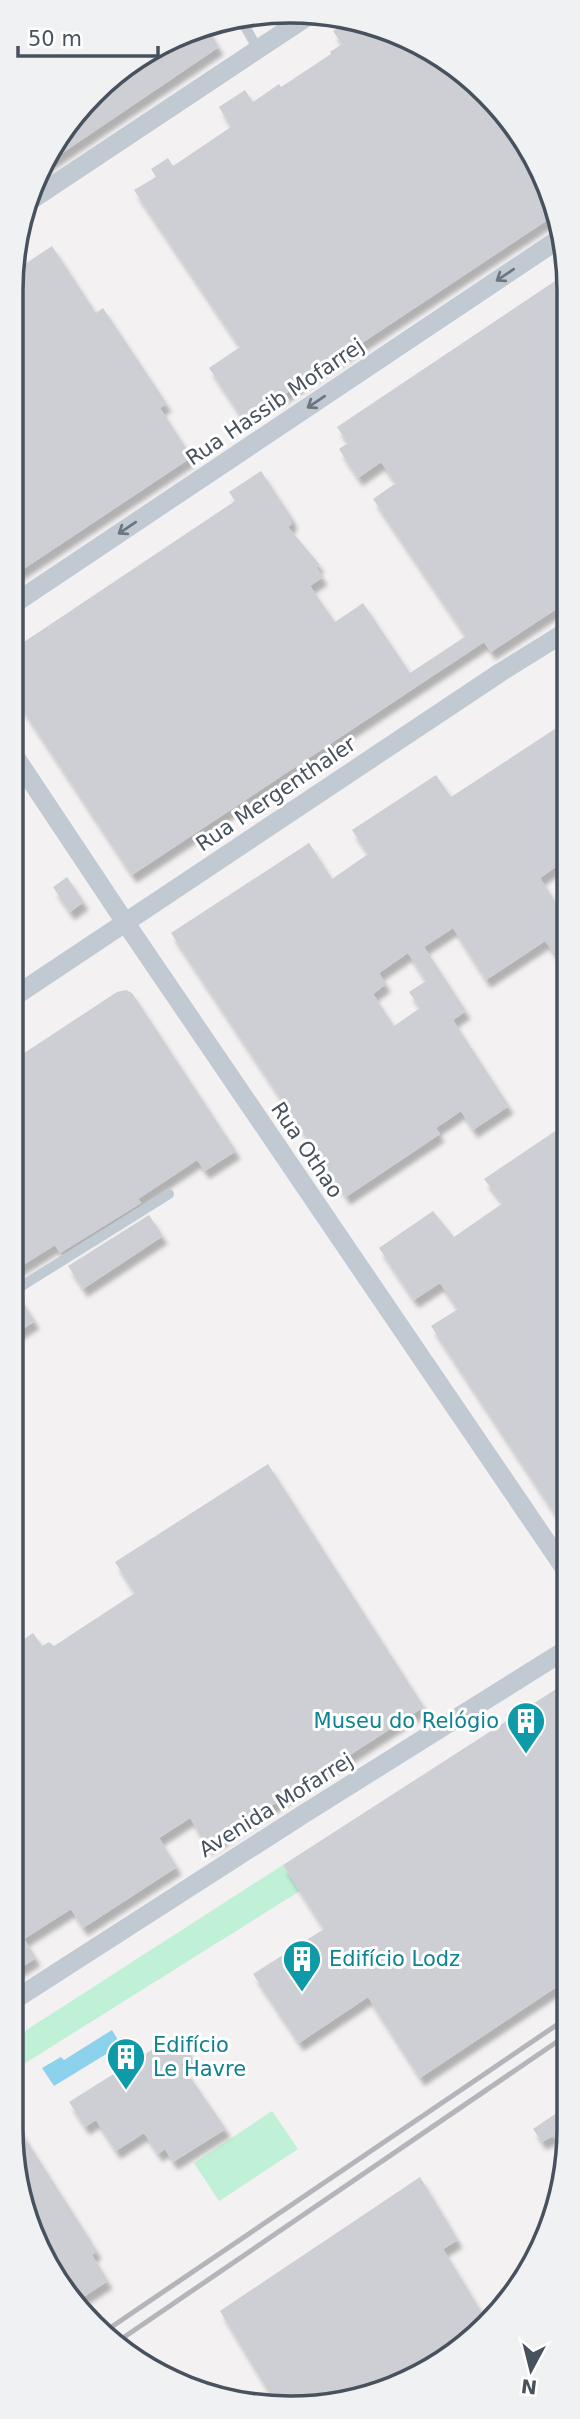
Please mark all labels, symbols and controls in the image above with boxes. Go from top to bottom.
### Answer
scale bar [18,14,158,58]
text: 50 m [28,27,82,51]
one-way arrow [496,268,516,282]
street label: Rua Hassib Mofarrej [182,334,368,470]
one-way arrow [307,395,327,409]
one-way arrow [118,521,137,535]
street label: Rua Mergenthaler [192,732,361,856]
street label: Rua Othao [266,1098,348,1202]
building icon: Museu do Relógio [505,1700,547,1755]
place label: Museu do Relógio [314,1709,499,1733]
street label: Avenida Mofarrej [195,1748,357,1862]
building icon: Edifício Lodz [281,1938,323,1993]
place label: Edifício Lodz [329,1947,460,1971]
place label: Edifício Le Havre [153,2033,246,2081]
building icon: Edifício Le Havre [105,2036,147,2091]
north arrow [496,2335,566,2405]
text: N [520,2375,538,2399]

